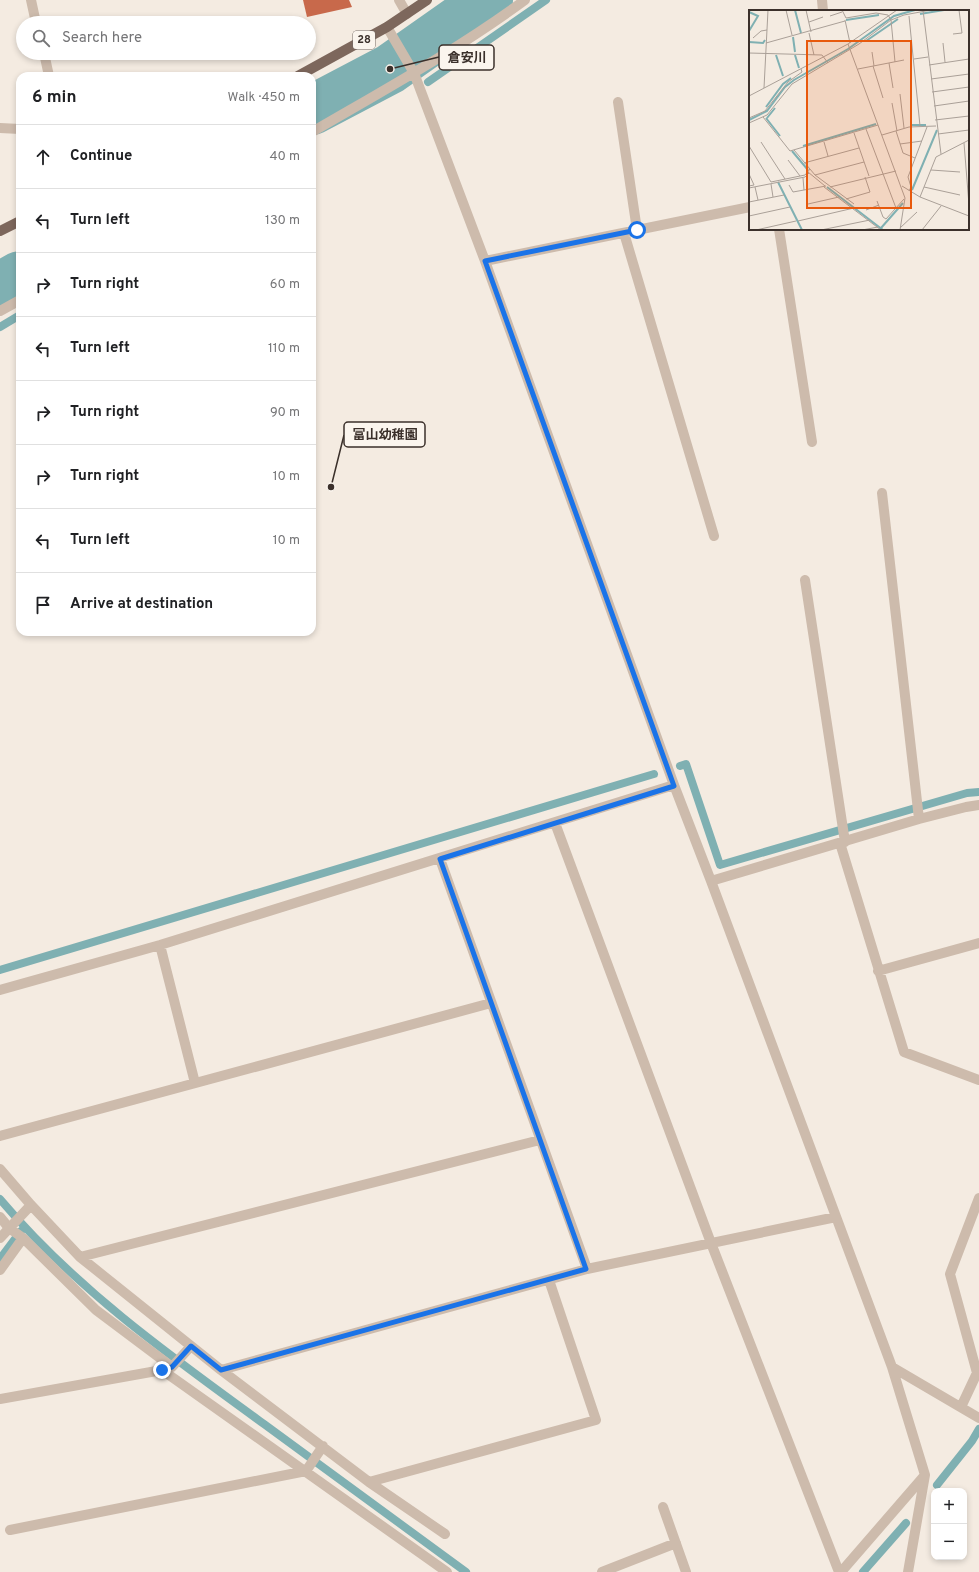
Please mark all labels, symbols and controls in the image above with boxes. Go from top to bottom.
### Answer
inset map [749,10,969,230]
search box [16,16,316,60]
icon: search [30,27,52,49]
text: Search here [62,29,142,48]
road number: 28 [353,31,375,49]
callout: 倉安川 [439,45,494,70]
text: 倉安川 [447,50,487,67]
text: 6 min [32,87,76,109]
text: Walk · 450 m [228,90,300,106]
icon: ahead [32,146,54,168]
text: Continue [70,147,132,166]
text: 40 m [270,149,300,165]
icon: left [32,210,54,232]
text: Turn left [70,211,130,230]
text: 130 m [265,213,300,229]
route start [628,221,646,239]
icon: right [32,274,54,296]
text: Turn right [70,275,139,294]
text: 60 m [270,277,300,293]
icon: left [32,338,54,360]
text: Turn left [70,339,130,358]
text: 110 m [268,341,300,357]
icon: right [32,402,54,424]
text: Turn right [70,403,139,422]
text: 90 m [270,405,300,421]
callout: 富山幼稚園 [344,422,425,447]
text: 富山幼稚園 [352,427,418,444]
icon: right [32,466,54,488]
text: Turn right [70,467,139,486]
text: 10 m [273,469,300,485]
icon: left [32,530,54,552]
text: Turn left [70,531,130,550]
text: 10 m [273,533,300,549]
icon: arrive [32,594,54,616]
text: Arrive at destination [70,595,213,614]
route end [153,1361,171,1379]
map controls [931,1488,967,1560]
button: + [931,1488,967,1524]
button: − [931,1524,967,1560]

